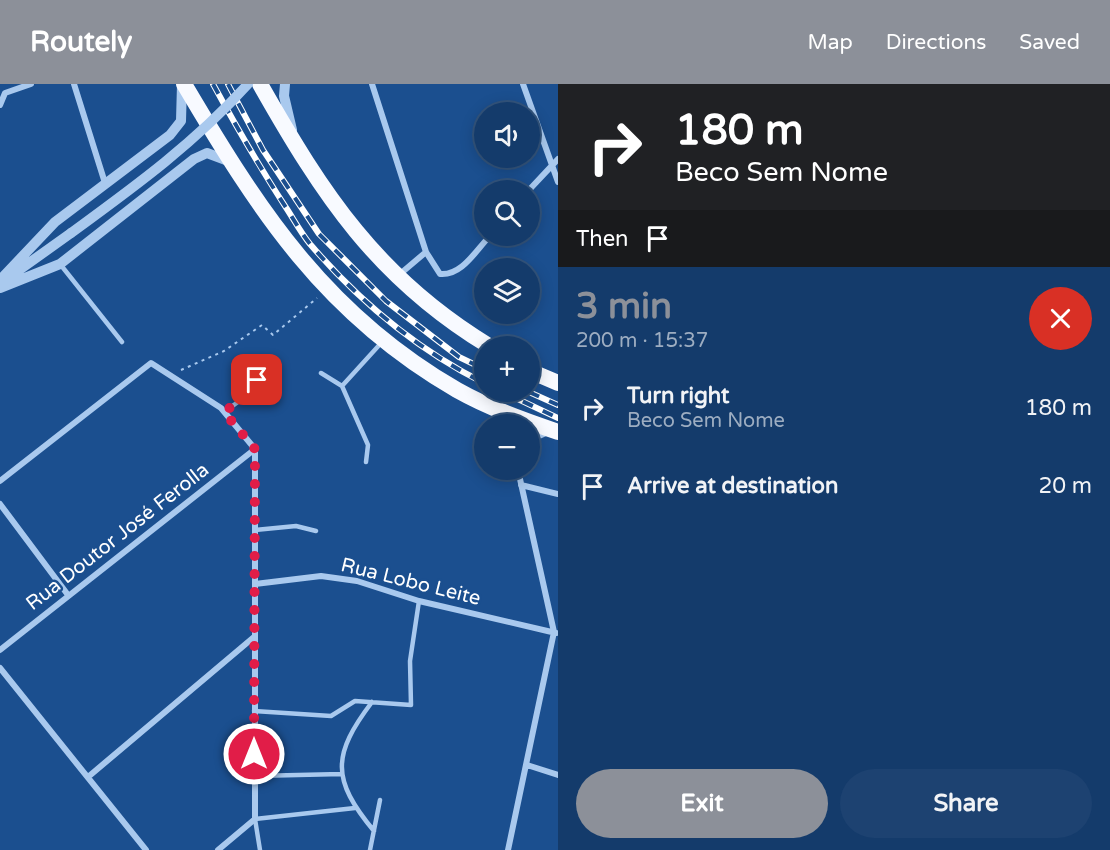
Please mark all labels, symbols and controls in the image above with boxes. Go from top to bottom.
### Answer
text: Routely [30,25,132,59]
text: Map [807,30,853,55]
text: Directions [886,30,986,55]
text: Saved [1019,30,1080,55]
map controls [474,102,540,480]
button: sound [474,102,540,168]
text: 180 m [675,105,804,156]
icon: right [576,108,654,186]
text: Beco Sem Nome [675,156,888,189]
button: search [474,180,540,246]
icon: arrive [641,222,674,255]
text: Then [576,226,629,252]
button: layers [474,258,540,324]
text: 3 min [576,285,672,328]
button: close [1029,287,1092,350]
text: 200 m · 15:37 [576,329,708,353]
button: + [474,336,540,402]
pin [231,354,282,405]
icon: arrive [240,363,273,396]
text: Turn right [627,383,729,409]
icon: right [576,392,609,425]
text: 180 m [1025,395,1092,421]
text: Beco Sem Nome [627,409,785,433]
button: − [474,414,540,480]
street label: Rua Doutor José Ferolla [21,458,214,616]
icon: arrive [576,470,609,503]
text: Arrive at destination [627,473,838,499]
text: 20 m [1038,473,1092,499]
street label: Rua Lobo Leite [338,553,483,611]
position arrow [222,722,286,786]
button: Exit [576,769,828,838]
button: Share [840,769,1092,838]

